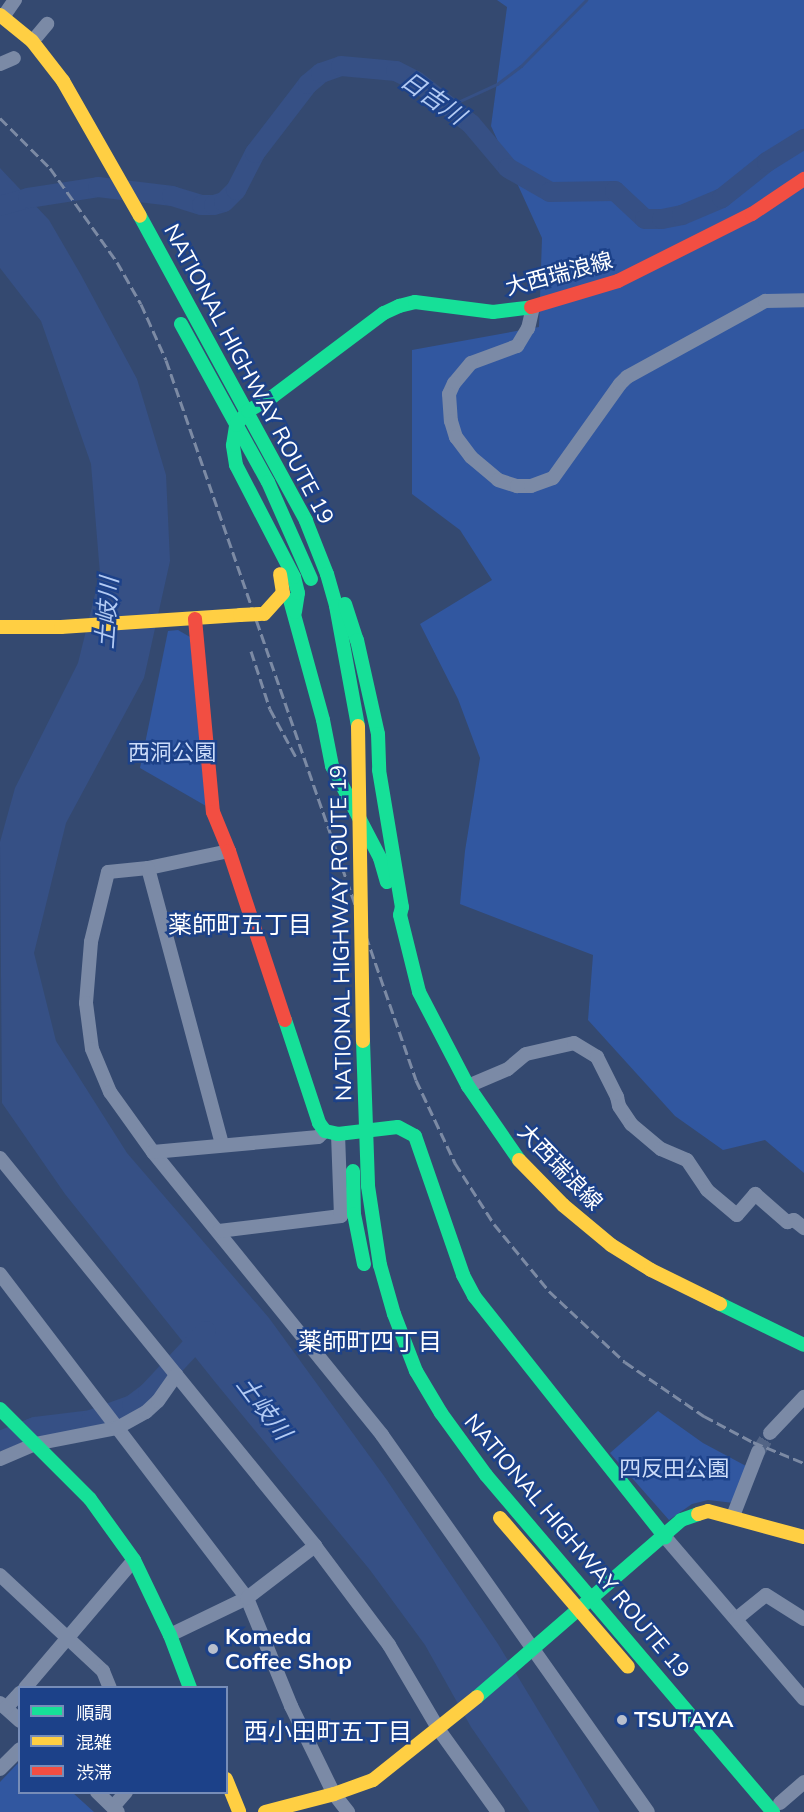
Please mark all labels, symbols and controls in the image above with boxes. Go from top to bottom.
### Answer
water label: 日吉川 [395,66,471,130]
street label: NATIONAL HIGHWAY ROUTE 19 [158,219,340,529]
street label: 大西瑞浪線 [502,247,616,301]
water label: 土岐川 [90,576,124,650]
park label: 西洞公園 [128,740,216,766]
street label: NATIONAL HIGHWAY ROUTE 19 [325,765,357,1101]
district label: 薬師町五丁目 [168,911,312,939]
street label: 大西瑞浪線 [512,1118,608,1216]
district label: 薬師町四丁目 [298,1328,442,1356]
water label: 土岐川 [231,1371,297,1445]
street label: NATIONAL HIGHWAY ROUTE 19 [459,1409,695,1683]
park label: 四反田公園 [619,1456,729,1482]
place label: Komeda Coffee Shop [225,1623,352,1675]
marker: Komeda Coffee Shop [206,1642,220,1656]
legend [18,1686,228,1794]
text: 順調 [76,1701,112,1724]
place label: TSUTAYA [634,1707,733,1733]
marker: TSUTAYA [615,1713,629,1727]
district label: 西小田町五丁目 [244,1718,412,1746]
text: 混雑 [76,1731,112,1754]
text: 渋滞 [76,1761,112,1784]

